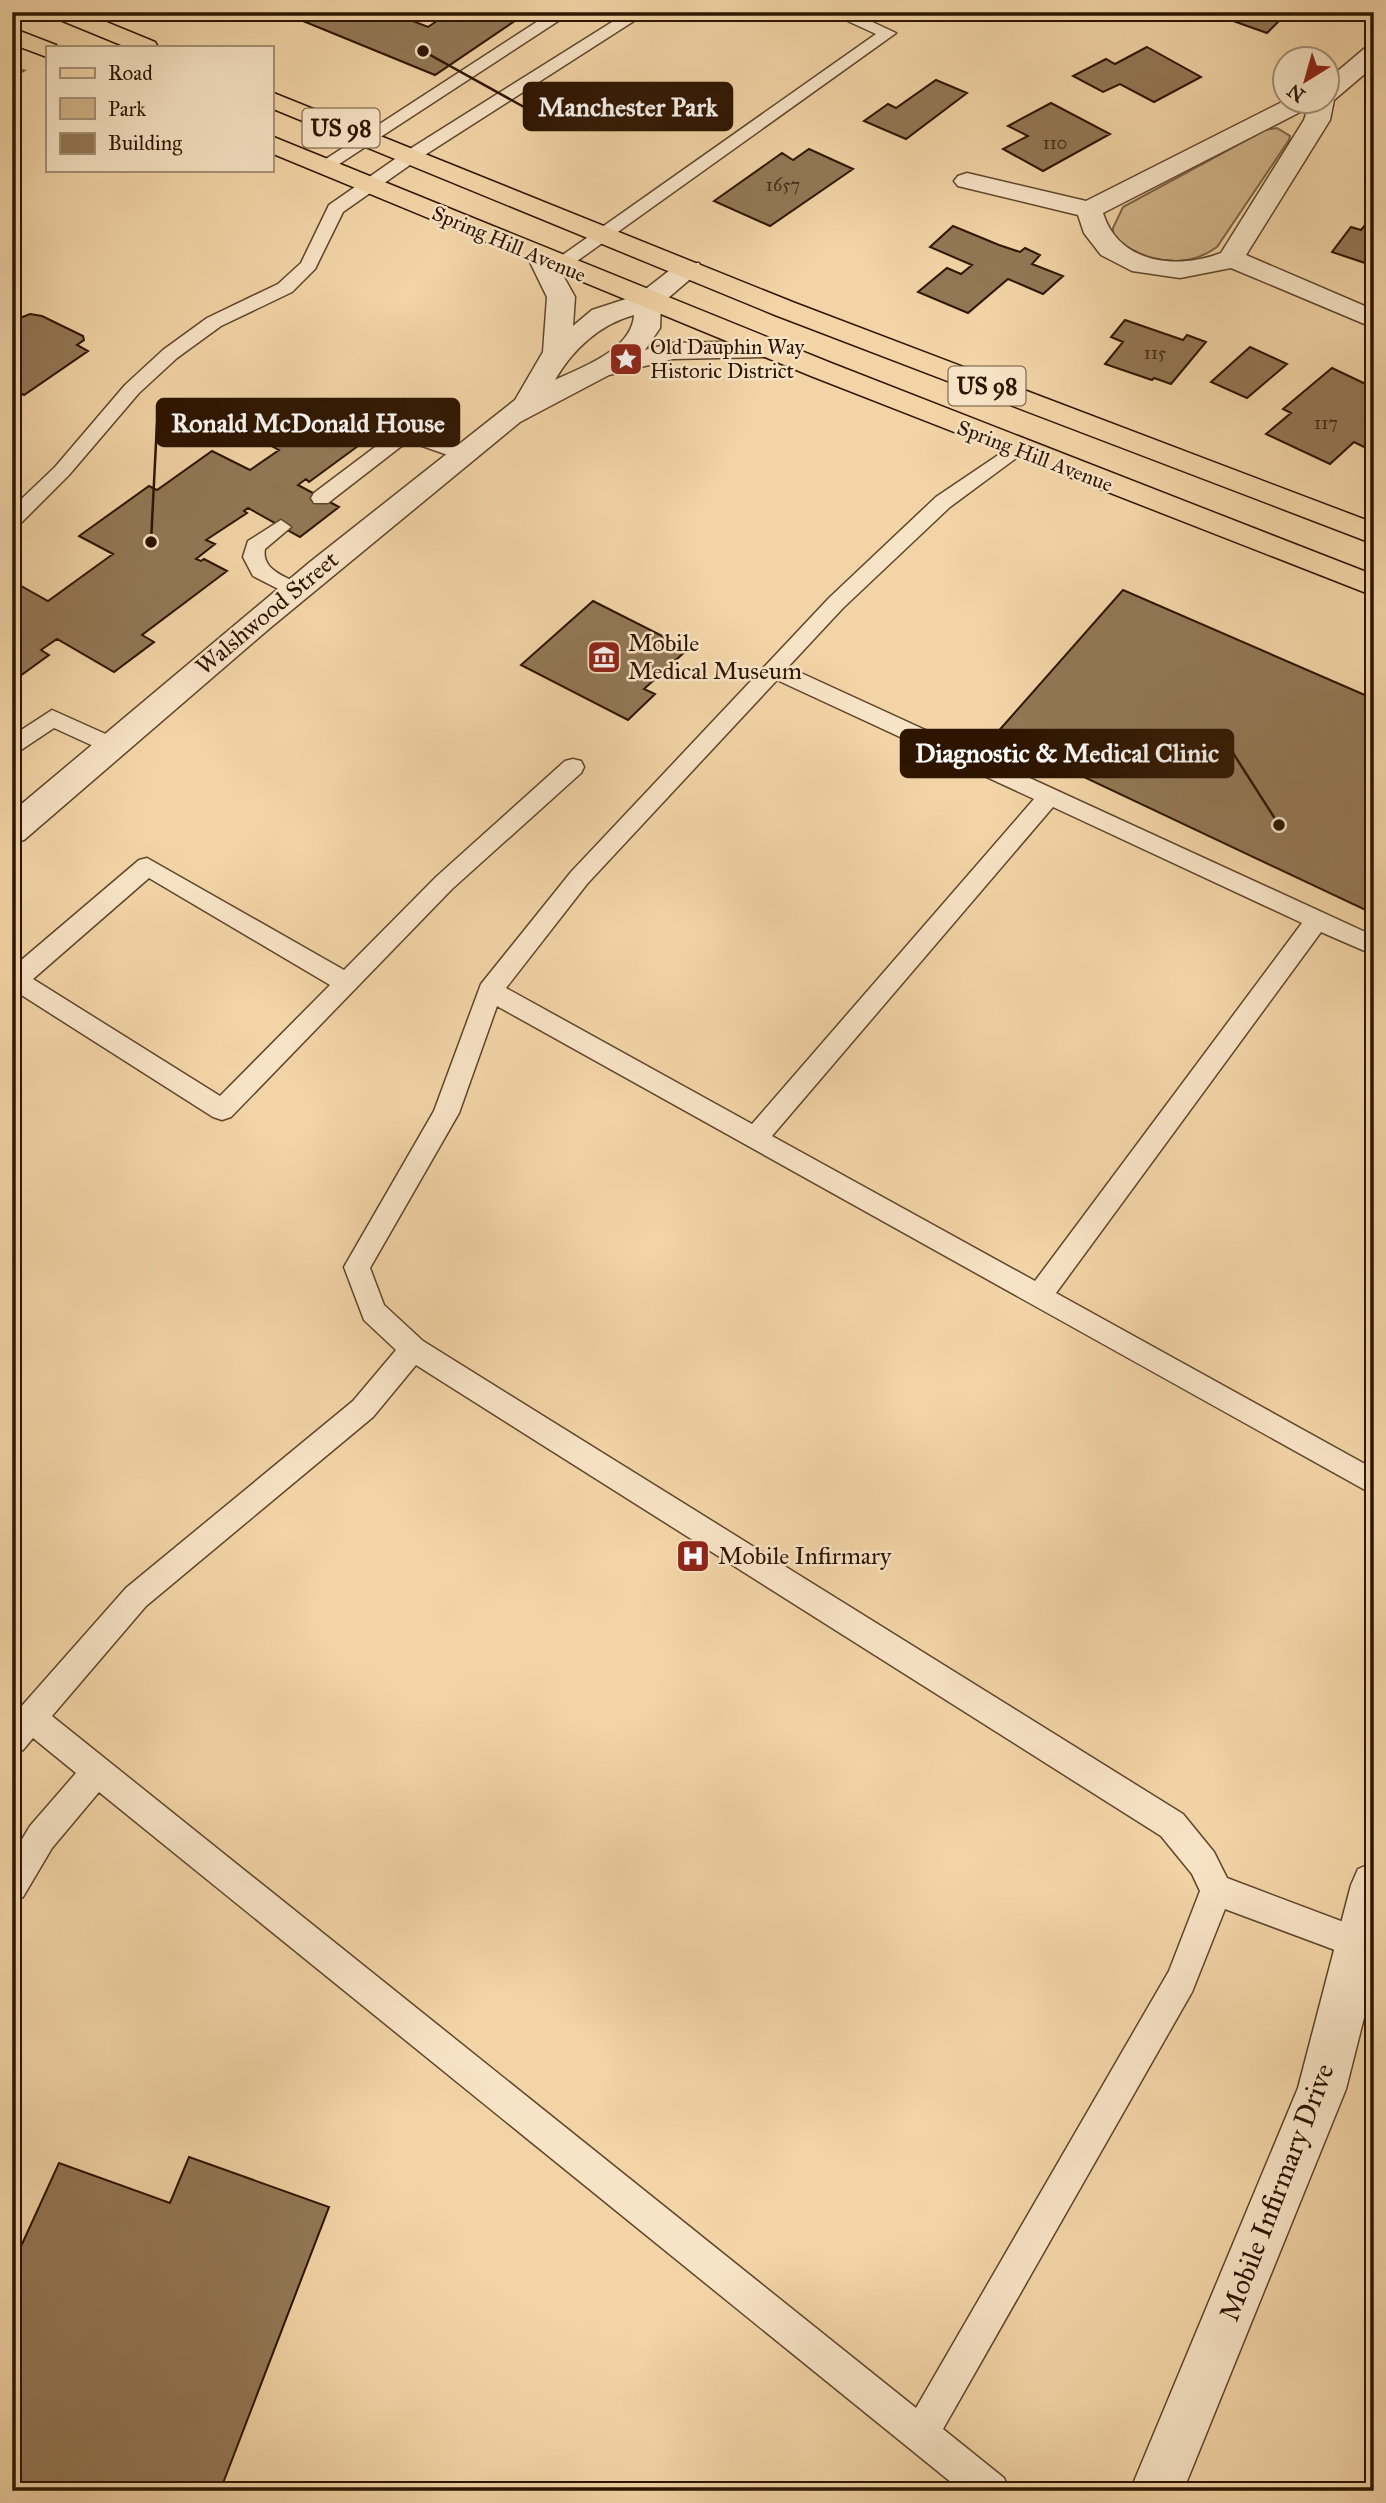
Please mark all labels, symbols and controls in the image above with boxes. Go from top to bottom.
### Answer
legend [46,46,273,172]
north arrow [1270,46,1340,116]
text: Road [108,60,153,86]
text: N [1283,79,1309,107]
callout: Manchester Park [524,83,732,130]
text: Manchester Park [538,91,719,123]
text: Park [108,96,146,122]
road number: US 98 [302,108,380,148]
text: Building [108,130,182,156]
house number: 110 [1043,132,1067,154]
house number: 1657 [766,174,800,196]
street label: Spring Hill Avenue [428,200,590,288]
place label: Old Dauphin Way Historic District [650,334,806,384]
place icon: Old Dauphin Way Historic District [607,340,645,378]
house number: 115 [1144,342,1167,364]
road number: US 98 [948,366,1026,406]
callout: Ronald McDonald House [157,399,459,446]
text: Ronald McDonald House [171,407,445,439]
house number: 117 [1314,412,1338,434]
street label: Spring Hill Avenue [953,414,1117,498]
street label: Walshwood Street [190,544,345,681]
place label: Mobile Medical Museum [628,628,802,686]
museum icon: Mobile Medical Museum [585,638,623,676]
callout: Diagnostic & Medical Clinic [901,730,1233,777]
text: Diagnostic & Medical Clinic [915,737,1219,770]
hospital icon: Mobile Infirmary [674,1537,712,1575]
place label: Mobile Infirmary [718,1541,892,1571]
street label: Mobile Infirmary Drive [1211,2059,1342,2326]

